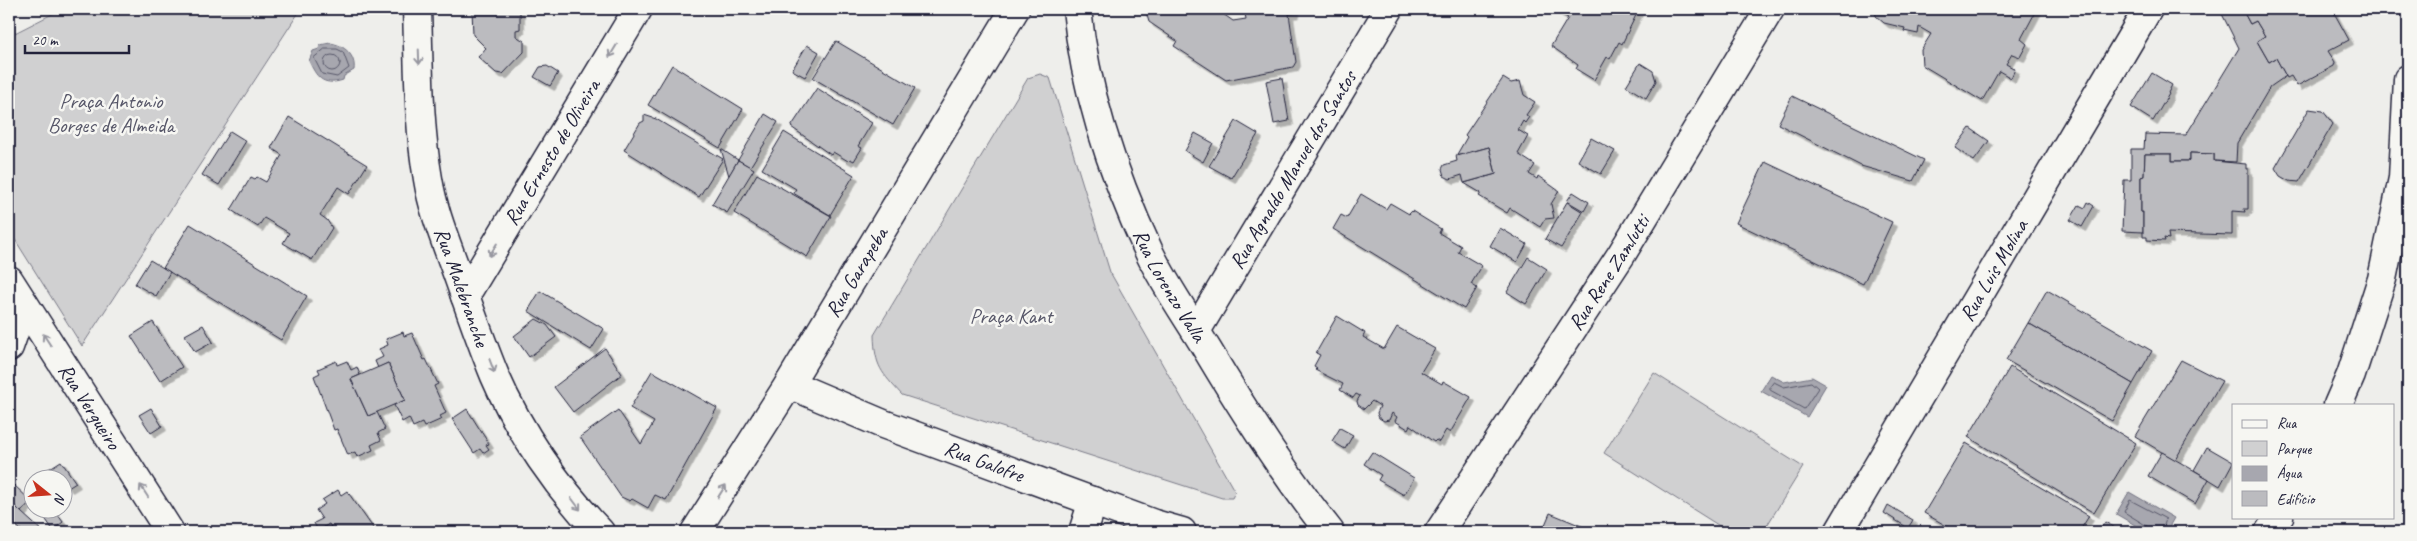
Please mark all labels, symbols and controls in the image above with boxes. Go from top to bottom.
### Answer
scale bar [25,22,129,54]
text: 20 m [32,31,59,50]
one-way arrow [607,43,617,57]
one-way arrow [414,49,424,65]
street label: Rua Agnaldo Manuel dos Santos [1223,64,1363,274]
street label: Rua Ernesto de Oliveira [498,72,607,230]
park label: Praça Antonio Borges de Almeida [48,88,176,138]
street label: Rua Rene Zamlutti [1562,208,1657,335]
street label: Rua Luis Molina [1954,213,2035,326]
street label: Rua Garapeba [819,220,895,322]
street label: Rua Malebranche [429,224,496,351]
street label: Rua Lorenzo Valla [1127,225,1213,348]
one-way arrow [488,243,498,257]
park label: Praça Kant [970,303,1054,329]
one-way arrow [42,333,52,347]
one-way arrow [488,358,497,373]
street label: Rua Vergueiro [53,359,128,456]
legend [2232,404,2394,518]
text: Rua [2277,414,2297,433]
street label: Rua Galofre [941,435,1028,488]
text: Parque [2277,440,2313,459]
text: Água [2277,464,2302,483]
north arrow [22,468,72,518]
one-way arrow [716,484,727,498]
one-way arrow [139,485,149,499]
text: Edifício [2277,490,2316,509]
text: N [50,491,69,507]
one-way arrow [571,497,581,511]

